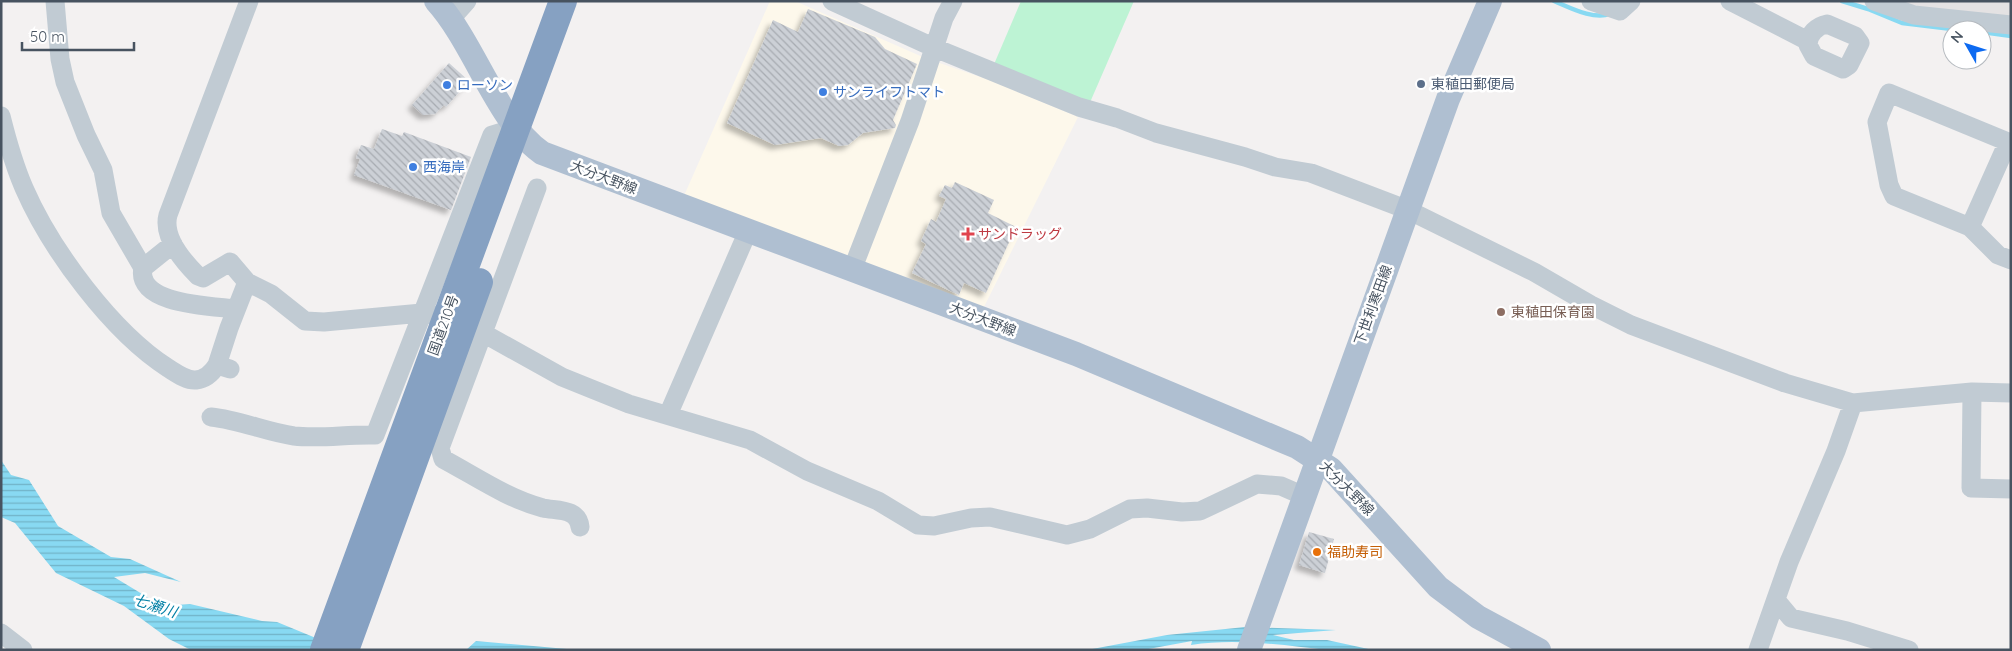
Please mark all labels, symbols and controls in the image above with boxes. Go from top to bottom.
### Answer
scale bar [22,20,135,52]
north arrow [1942,20,1992,70]
text: 50 m [30,27,65,46]
text: N [1947,27,1967,46]
place label: 東稙田郵便局 [1431,75,1515,93]
place label: ローソン [457,76,513,94]
marker: 東稙田郵便局 [1415,78,1427,90]
marker: ローソン [441,79,453,91]
place label: サンライフトマト [833,83,945,101]
marker: サンライフトマト [817,86,829,98]
street label: 大分大野線 [568,156,640,198]
place label: 西海岸 [423,158,465,176]
marker: 西海岸 [407,161,419,173]
place label: サンドラッグ [978,225,1062,243]
marker: サンドラッグ [962,228,974,240]
street label: 下世利寒田線 [1350,262,1396,348]
street label: 国道210号 [424,292,462,358]
street label: 大分大野線 [947,298,1019,340]
place label: 東稙田保育園 [1511,303,1595,321]
marker: 東稙田保育園 [1495,306,1507,318]
street label: 大分大野線 [1316,457,1378,519]
place label: 福助寿司 [1327,543,1383,561]
marker: 福助寿司 [1311,546,1323,558]
water label: 七瀬川 [131,590,181,622]

